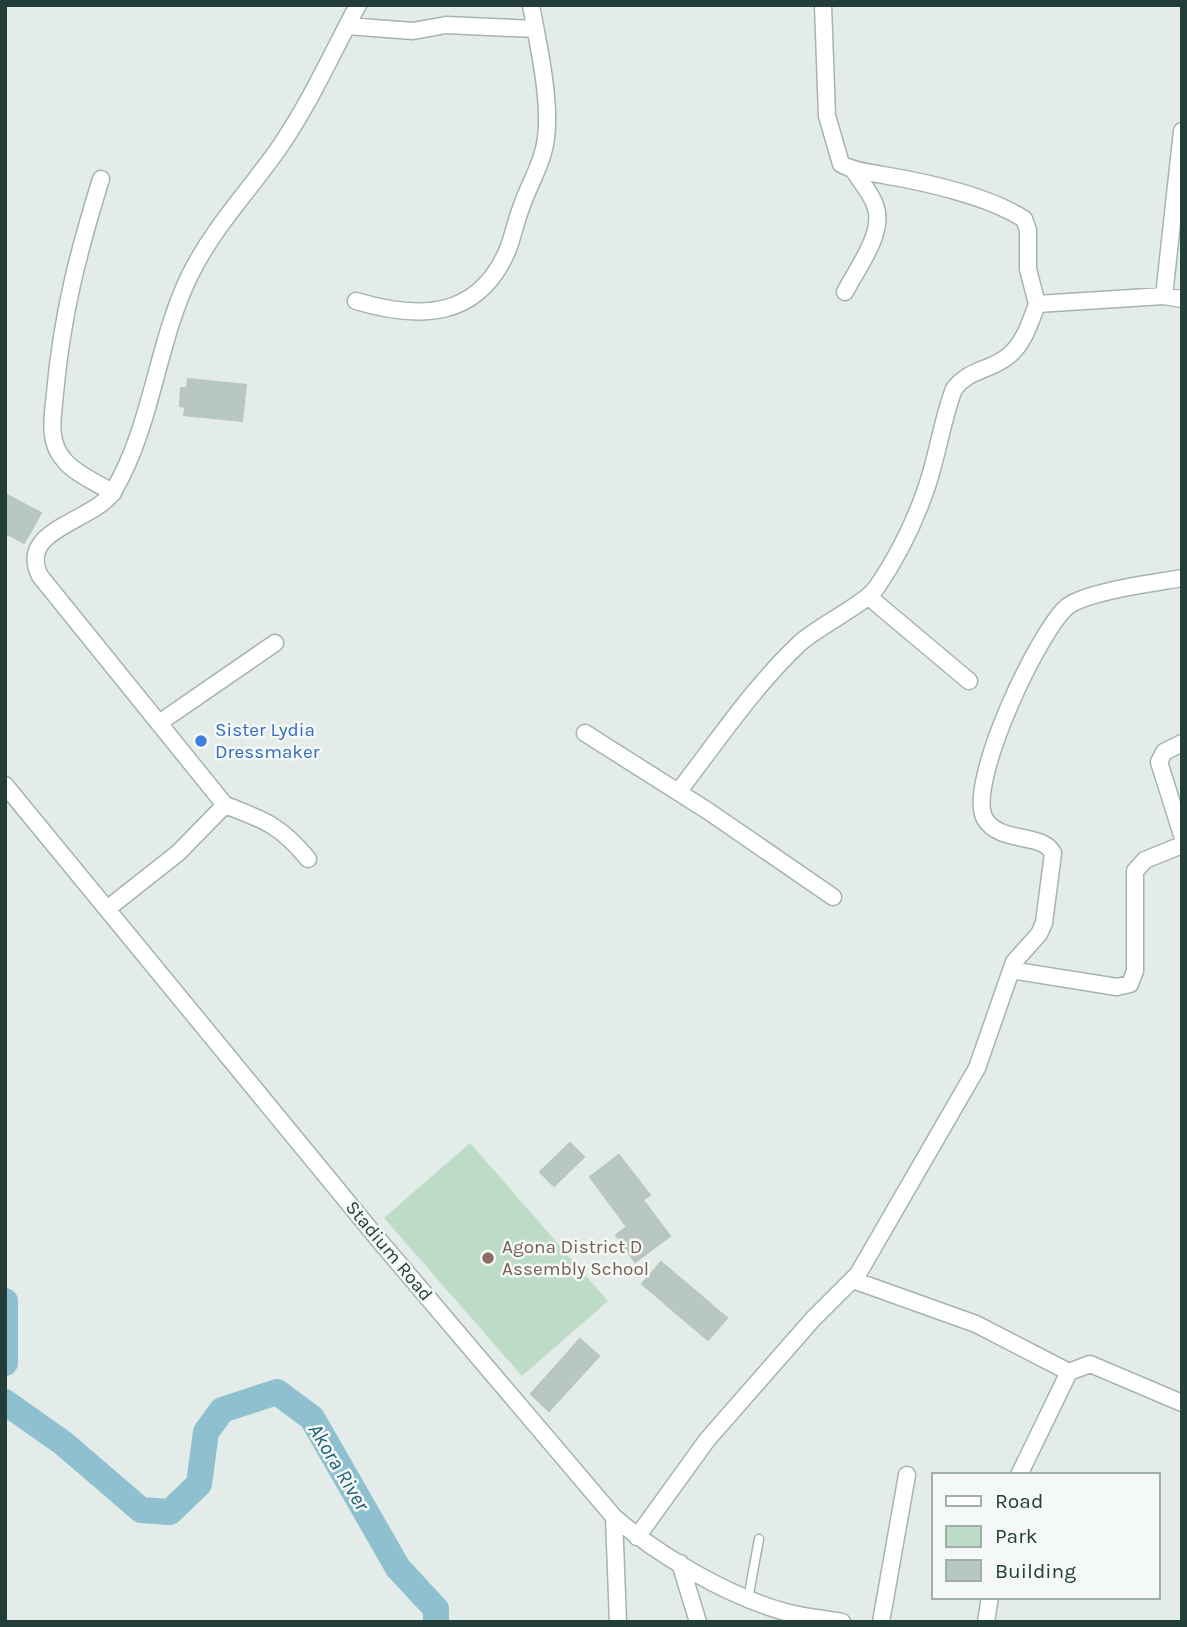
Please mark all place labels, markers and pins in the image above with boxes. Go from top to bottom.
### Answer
place label: Sister Lydia Dressmaker [215,719,320,763]
marker: Sister Lydia Dressmaker [193,733,209,749]
place label: Agona District D Assembly School [502,1236,649,1280]
marker: Agona District D Assembly School [480,1250,496,1266]

